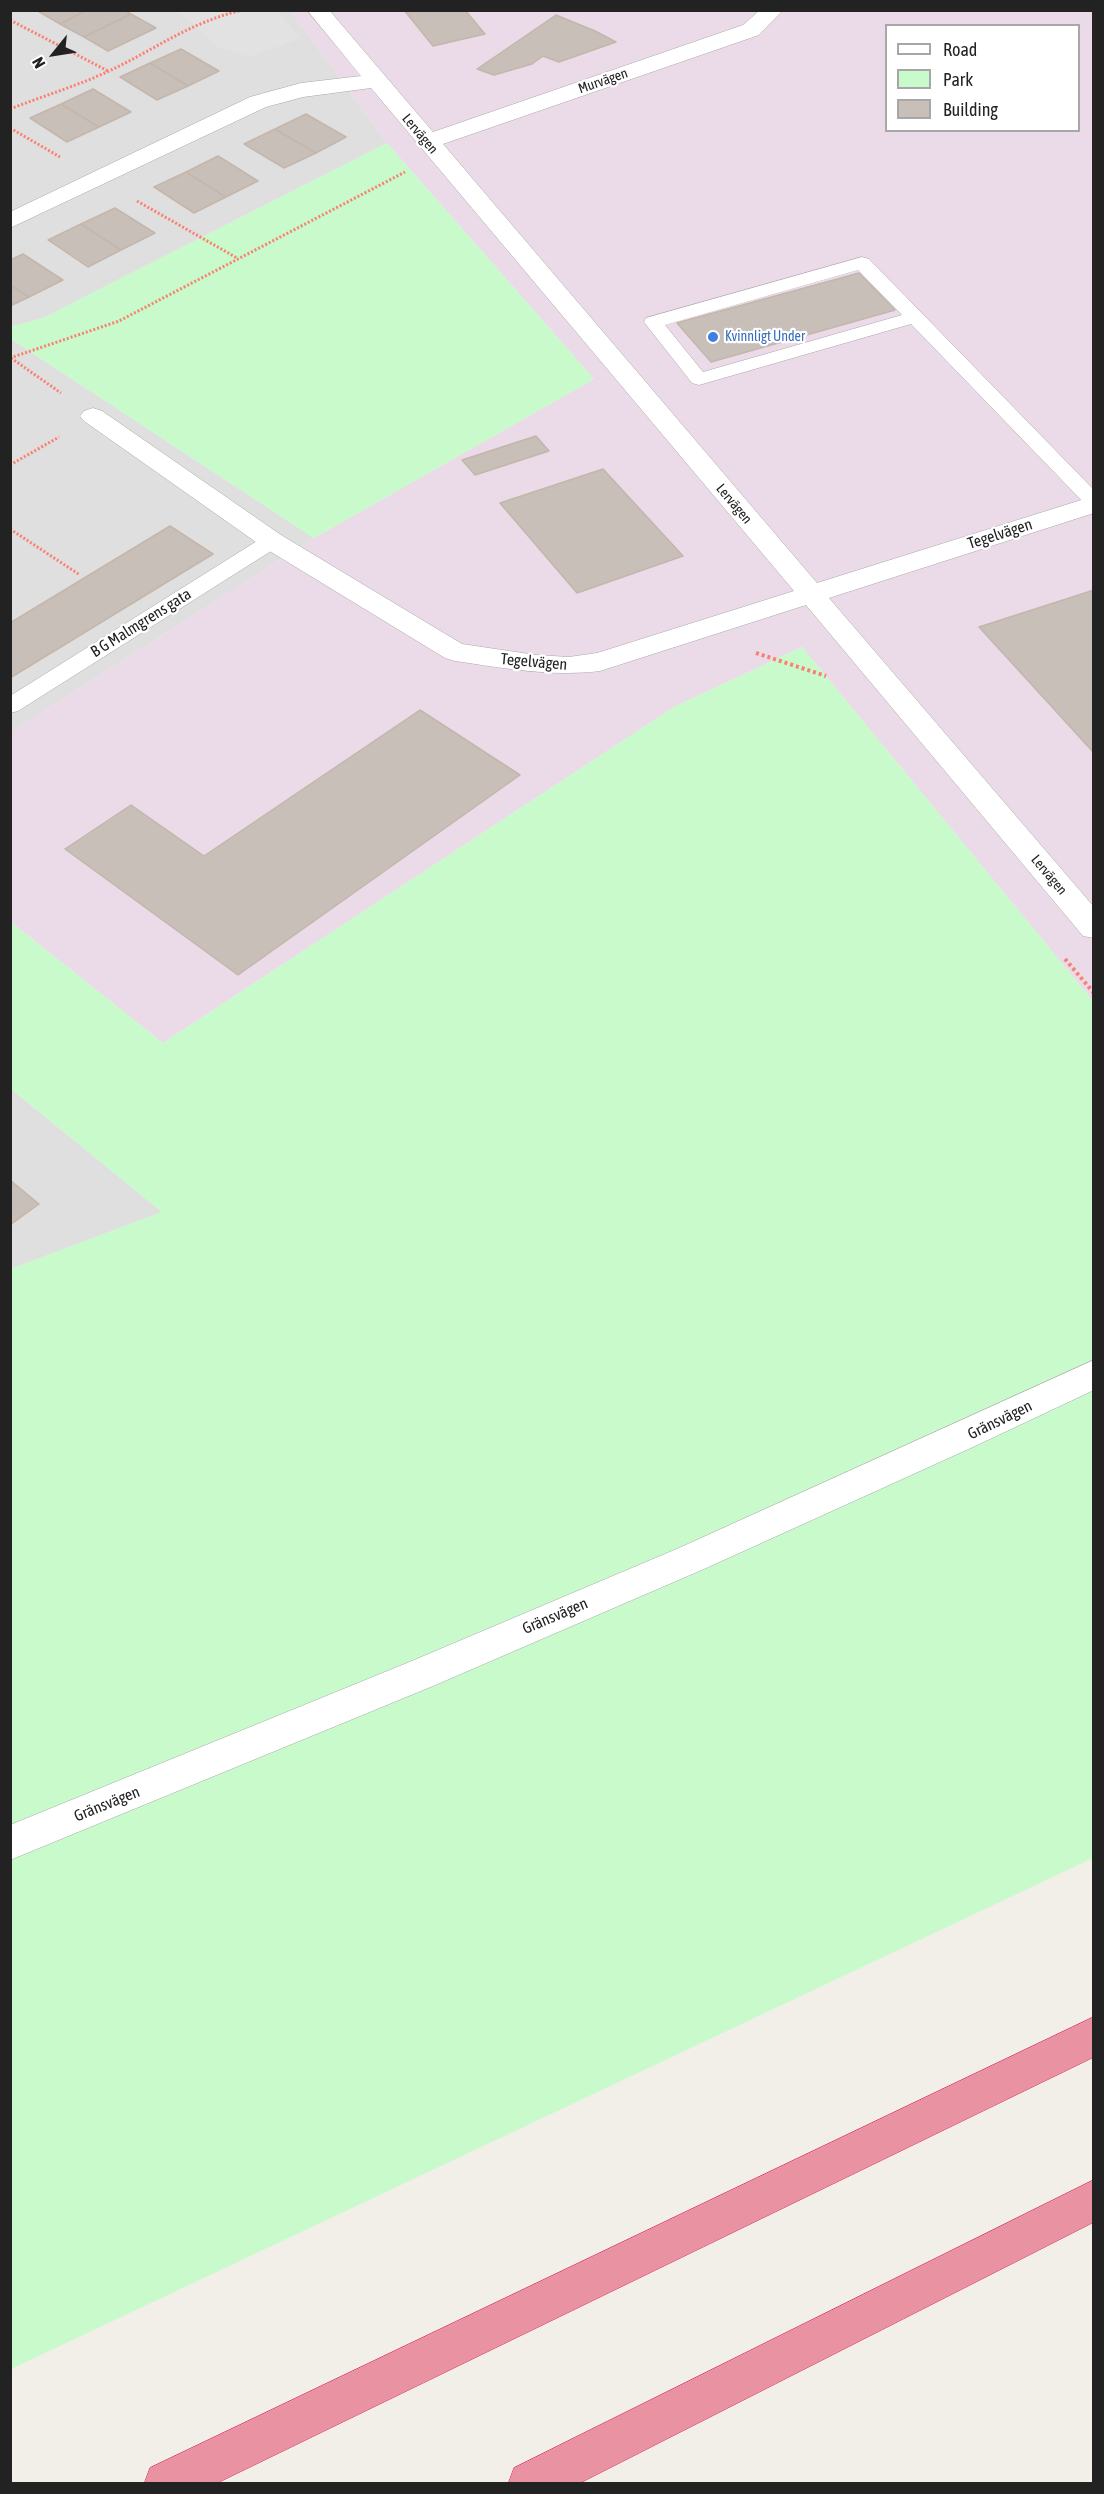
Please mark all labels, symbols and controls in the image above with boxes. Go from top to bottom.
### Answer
north arrow [24,24,84,84]
legend [885,24,1080,132]
text: Road [943,39,977,60]
text: N [28,54,49,72]
street label: Murvägen [576,65,630,97]
text: Park [943,69,973,90]
text: Building [943,99,998,120]
street label: Lervägen [398,111,442,157]
place label: Kvinnligt Under [725,329,805,345]
marker: Kvinnligt Under [706,330,720,344]
street label: Lervägen [712,481,756,527]
street label: Tegelvägen [965,515,1035,553]
street label: B G Malmgrens gata [87,584,195,662]
street label: Tegelvägen [500,650,568,674]
street label: Lervägen [1027,852,1071,898]
street label: Gränsvägen [965,1396,1035,1444]
street label: Gränsvägen [519,1594,591,1638]
street label: Gränsvägen [71,1782,143,1826]

